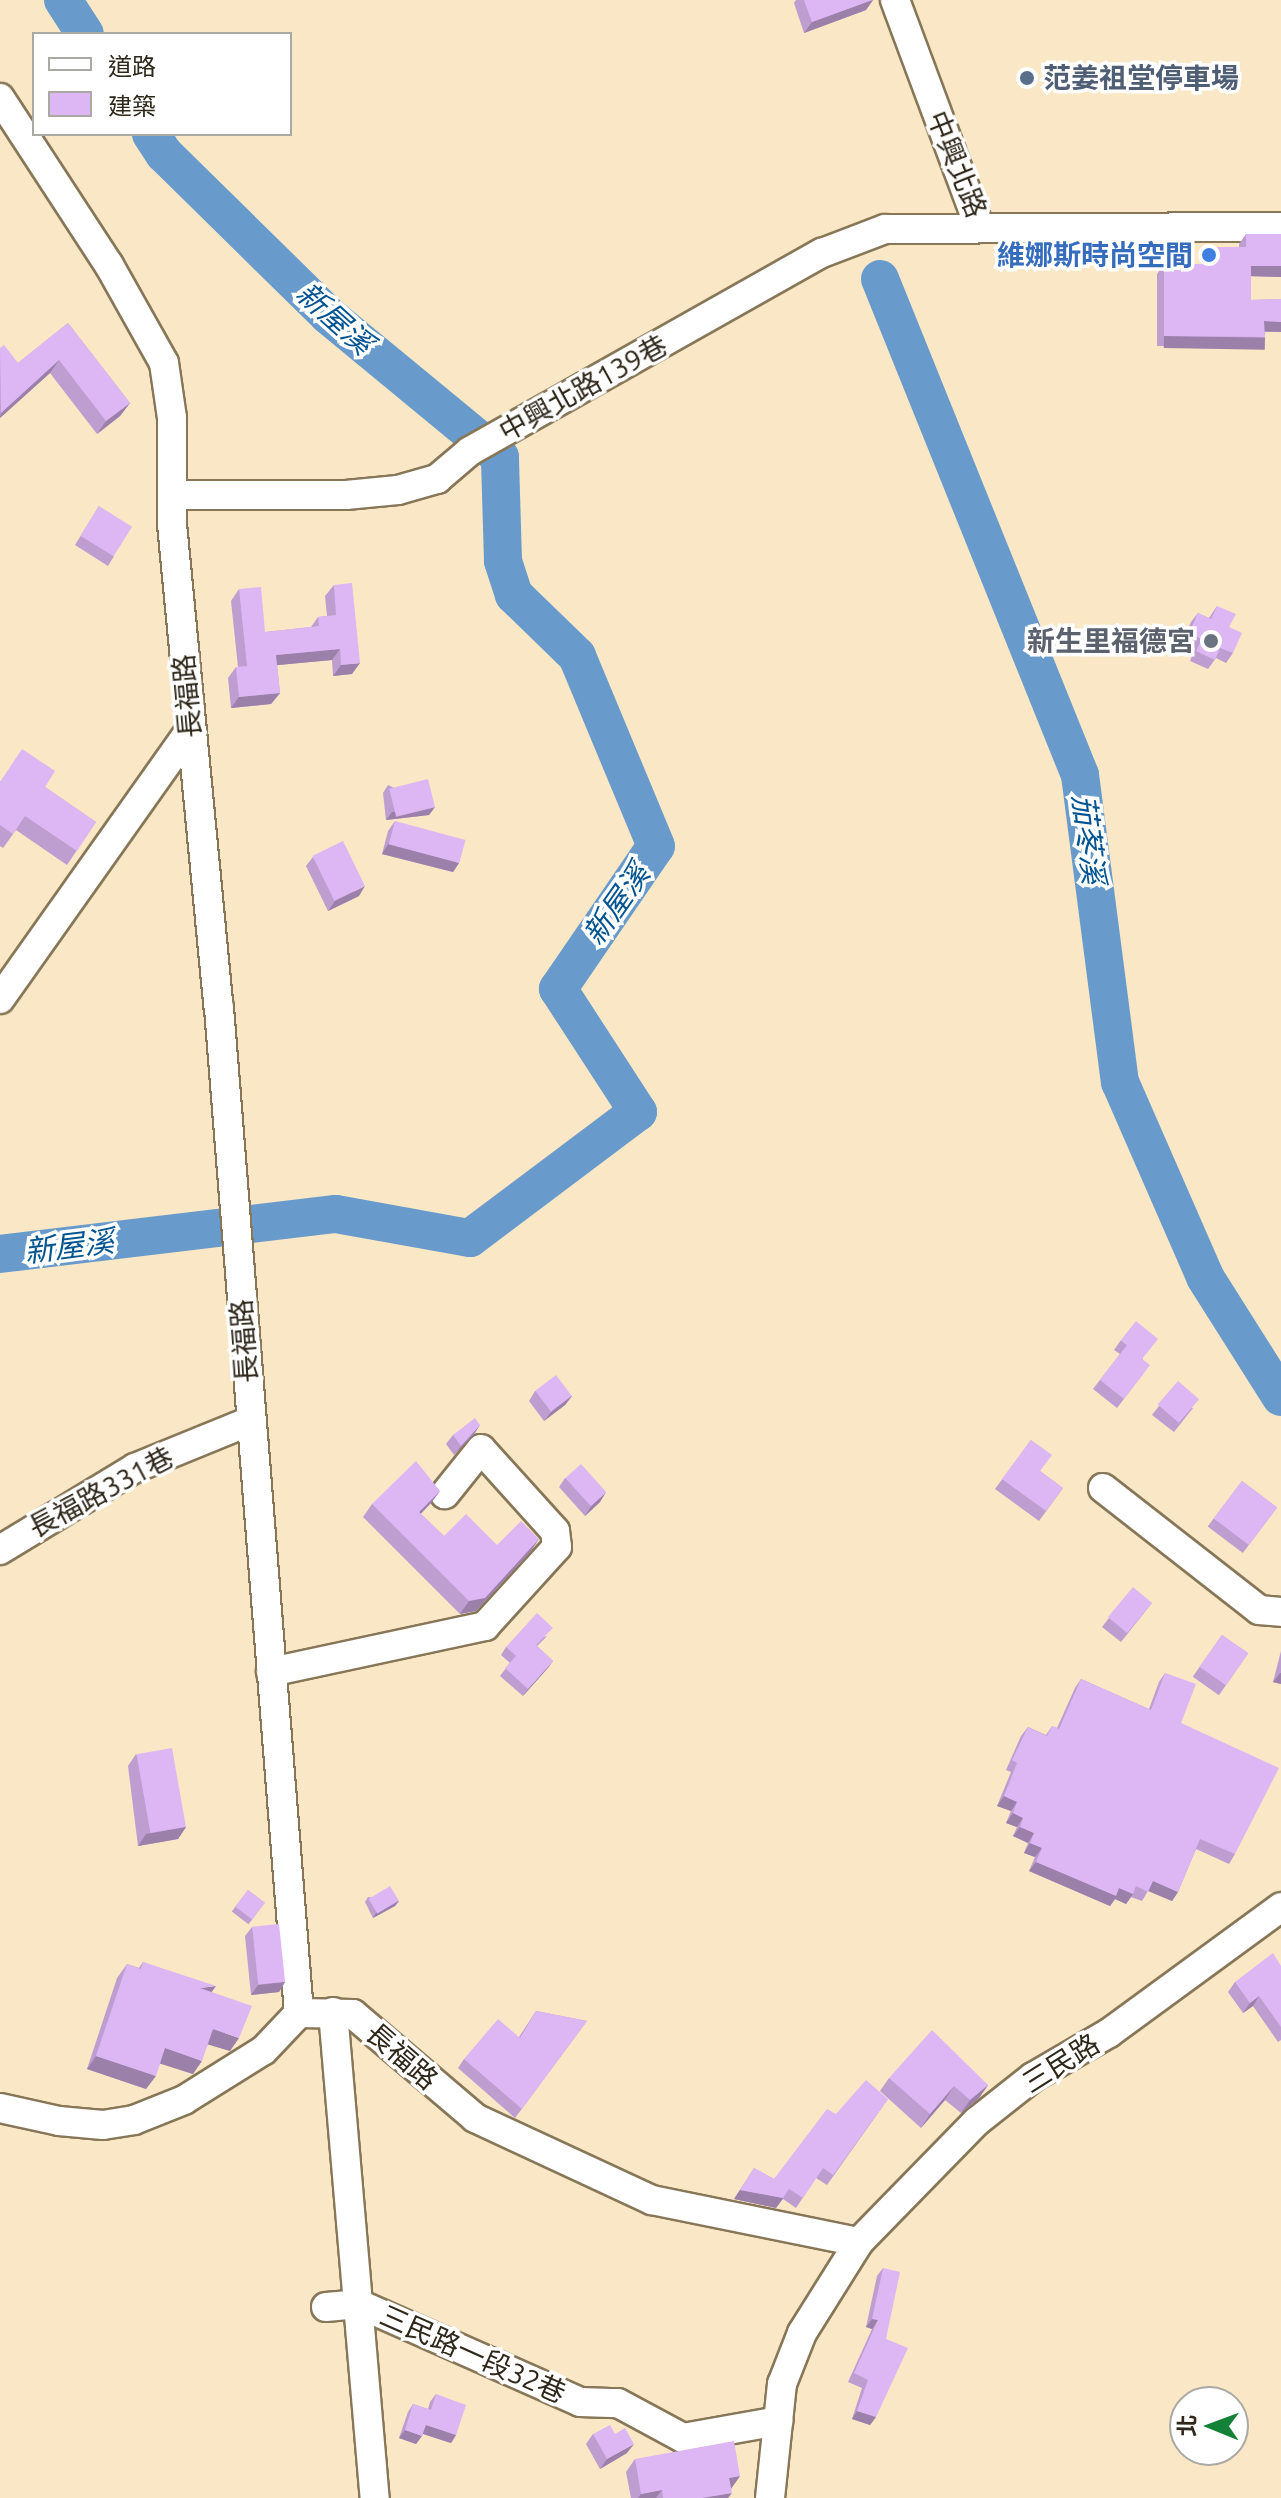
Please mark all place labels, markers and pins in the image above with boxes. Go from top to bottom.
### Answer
place label: 范姜祖堂停車場 [1043,61,1239,95]
marker: 范姜祖堂停車場 [1018,69,1036,87]
place label: 維娜斯時尚空間 [997,238,1193,272]
marker: 維娜斯時尚空間 [1200,246,1218,264]
place label: 新生里福德宮 [1027,624,1195,658]
marker: 新生里福德宮 [1202,632,1220,650]

